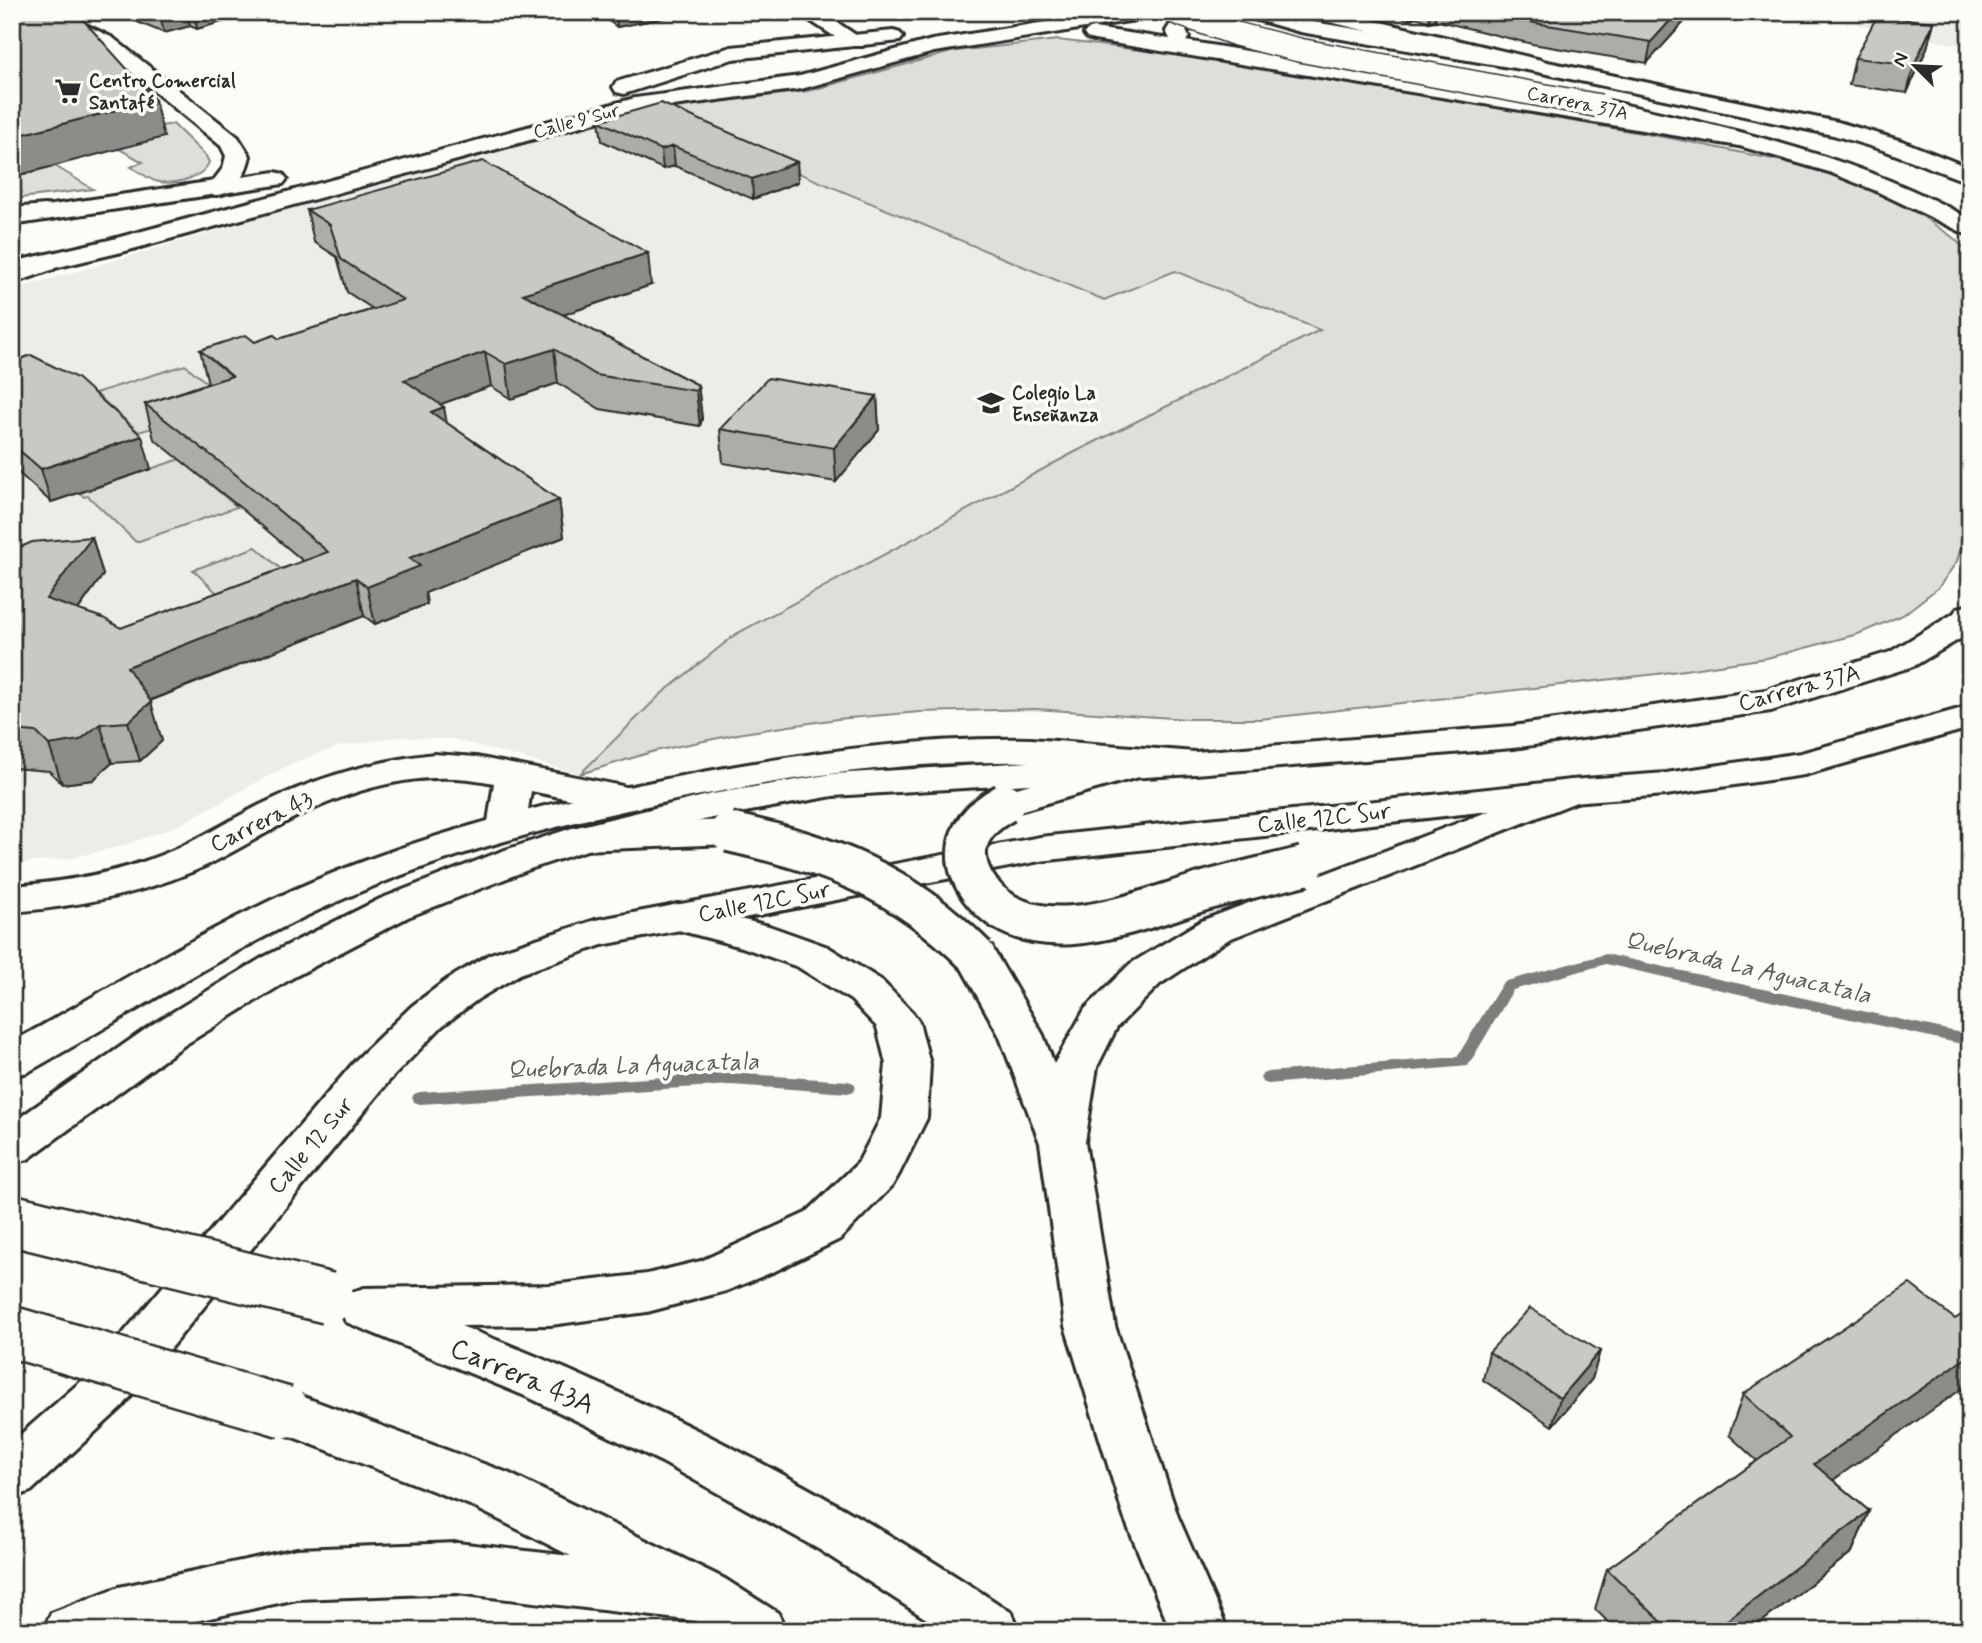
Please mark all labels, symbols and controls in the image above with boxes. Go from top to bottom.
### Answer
north arrow [1881,32,1951,102]
text: N [1887,49,1915,71]
place label: Centro Comercial Santafé [89,69,236,116]
supermarket icon: Centro Comercial Santafé [53,76,83,106]
street label: Carrera 37A [1525,81,1631,126]
street label: Calle 9 Sur [531,98,622,145]
place label: Colegio La Enseñanza [1012,381,1099,428]
school or university icon: Colegio La Enseñanza [976,388,1006,418]
street label: Carrera 37A [1735,658,1864,720]
street label: Carrera 43 [205,785,319,861]
street label: Calle 12C Sur [1256,797,1393,841]
street label: Calle 12C Sur [696,875,833,930]
water label: Quebrada La Aguacatala [1621,925,1874,1012]
water label: Quebrada La Aguacatala [507,1047,760,1086]
street label: Calle 12 Sur [262,1091,361,1201]
street label: Carrera 43A [444,1330,600,1424]

